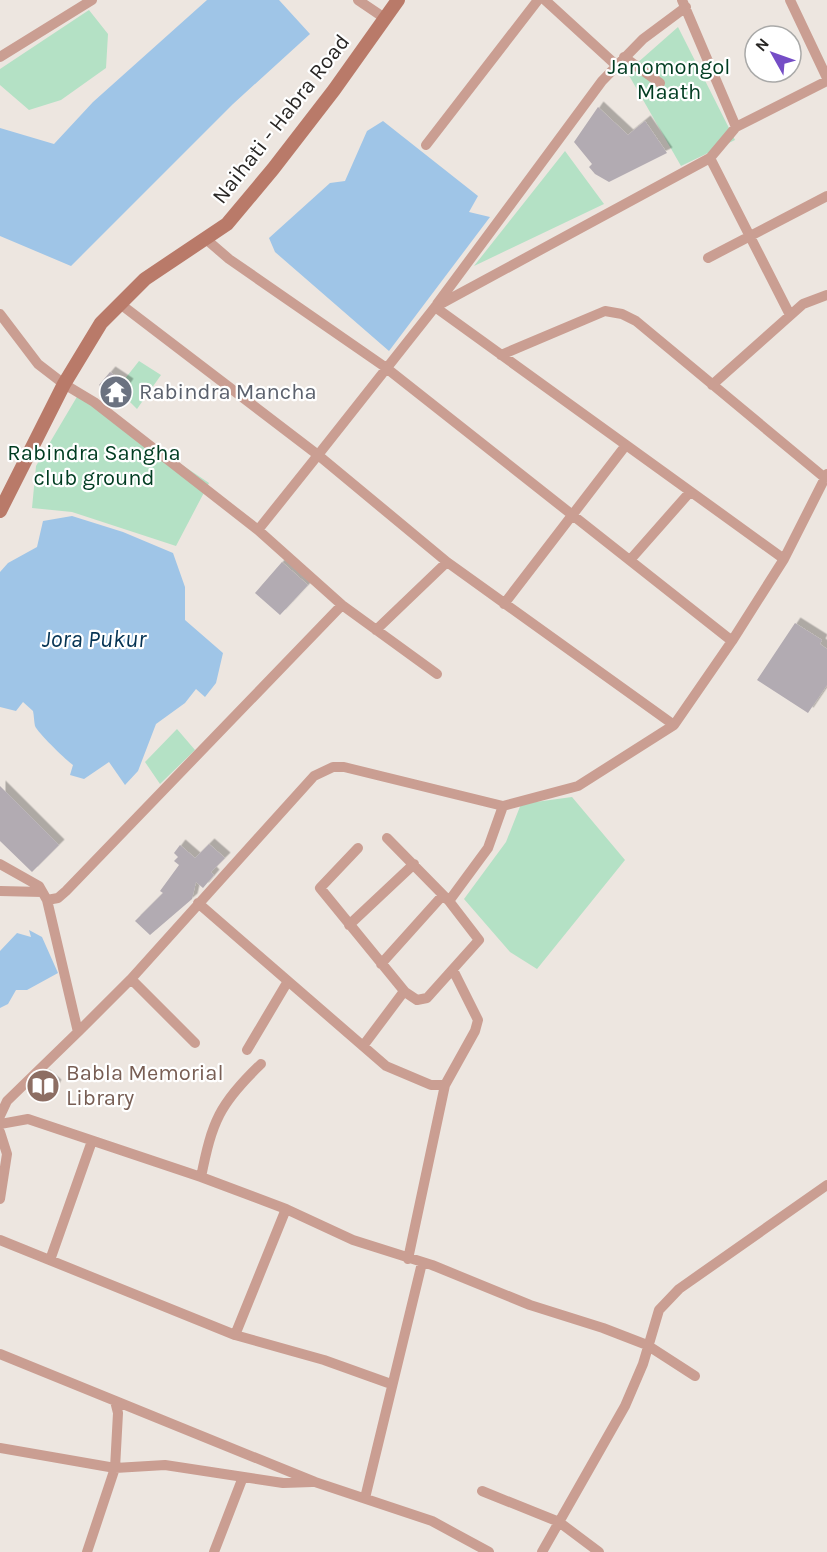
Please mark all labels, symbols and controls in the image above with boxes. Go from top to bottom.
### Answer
north arrow [743,24,803,84]
street label: Naihati - Habra Road [207,29,355,209]
text: N [751,34,773,55]
park label: Janomongol Maath [608,54,730,105]
temple icon: Rabindra Mancha [98,374,134,410]
place label: Rabindra Mancha [139,379,317,405]
park label: Rabindra Sangha club ground [7,440,181,491]
water label: Jora Pukur [42,625,147,653]
place label: Babla Memorial Library [66,1060,224,1111]
library icon: Babla Memorial Library [25,1068,61,1104]

